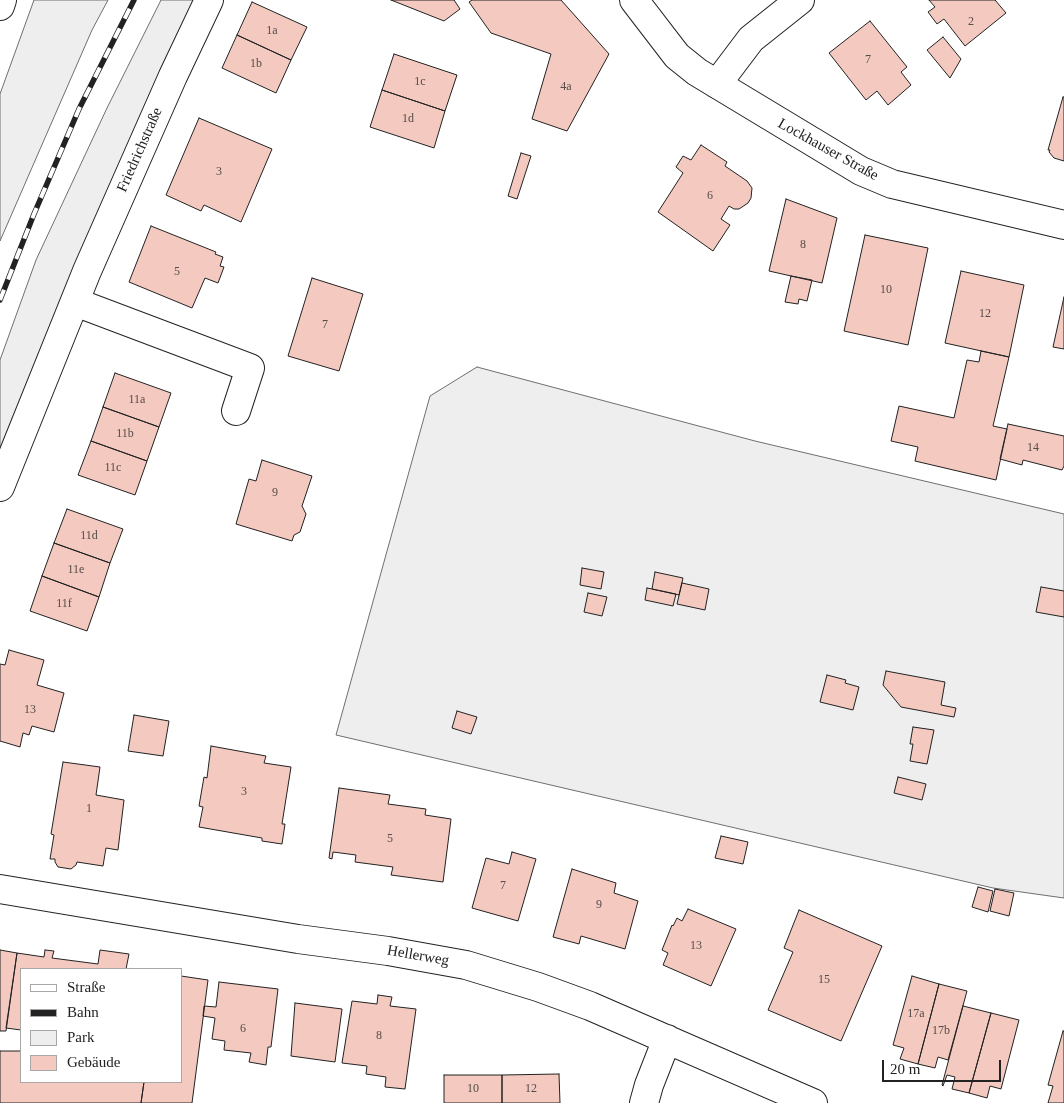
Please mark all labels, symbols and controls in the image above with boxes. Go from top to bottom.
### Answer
house number: 2 [968,15,974,29]
house number: 1a [266,24,278,38]
house number: 7 [865,53,871,67]
house number: 1b [250,57,262,71]
house number: 1c [414,75,426,89]
house number: 4a [560,80,572,94]
street label: Friedrichstraße [113,105,167,195]
house number: 1d [402,112,414,126]
street label: Lockhauser Straße [775,115,881,185]
house number: 3 [216,165,222,179]
house number: 6 [707,189,713,203]
house number: 8 [800,238,806,252]
house number: 5 [174,265,180,279]
house number: 10 [880,283,892,297]
house number: 12 [979,307,991,321]
house number: 7 [322,318,328,332]
house number: 11a [129,393,145,407]
house number: 11b [116,427,134,441]
house number: 14 [1027,441,1039,455]
house number: 11c [105,461,121,475]
house number: 9 [272,486,278,500]
house number: 11d [80,529,98,543]
house number: 11e [68,563,84,577]
house number: 11f [56,597,72,611]
house number: 13 [24,703,36,717]
house number: 3 [241,785,247,799]
house number: 1 [86,802,92,816]
house number: 5 [387,832,393,846]
house number: 7 [500,879,506,893]
house number: 9 [596,898,602,912]
house number: 13 [690,939,702,953]
street label: Hellerweg [386,942,450,970]
legend [20,968,182,1083]
house number: 15 [818,973,830,987]
text: Straße [67,979,105,995]
text: Bahn [67,1004,99,1020]
house number: 17a [907,1007,925,1021]
house number: 6 [240,1022,246,1036]
house number: 17b [932,1024,950,1038]
text: Park [67,1029,95,1045]
house number: 8 [376,1029,382,1043]
scale bar [884,1050,1003,1082]
text: Gebäude [67,1054,120,1070]
text: 20 m [890,1061,920,1077]
house number: 10 [467,1082,479,1096]
house number: 12 [525,1082,537,1096]

